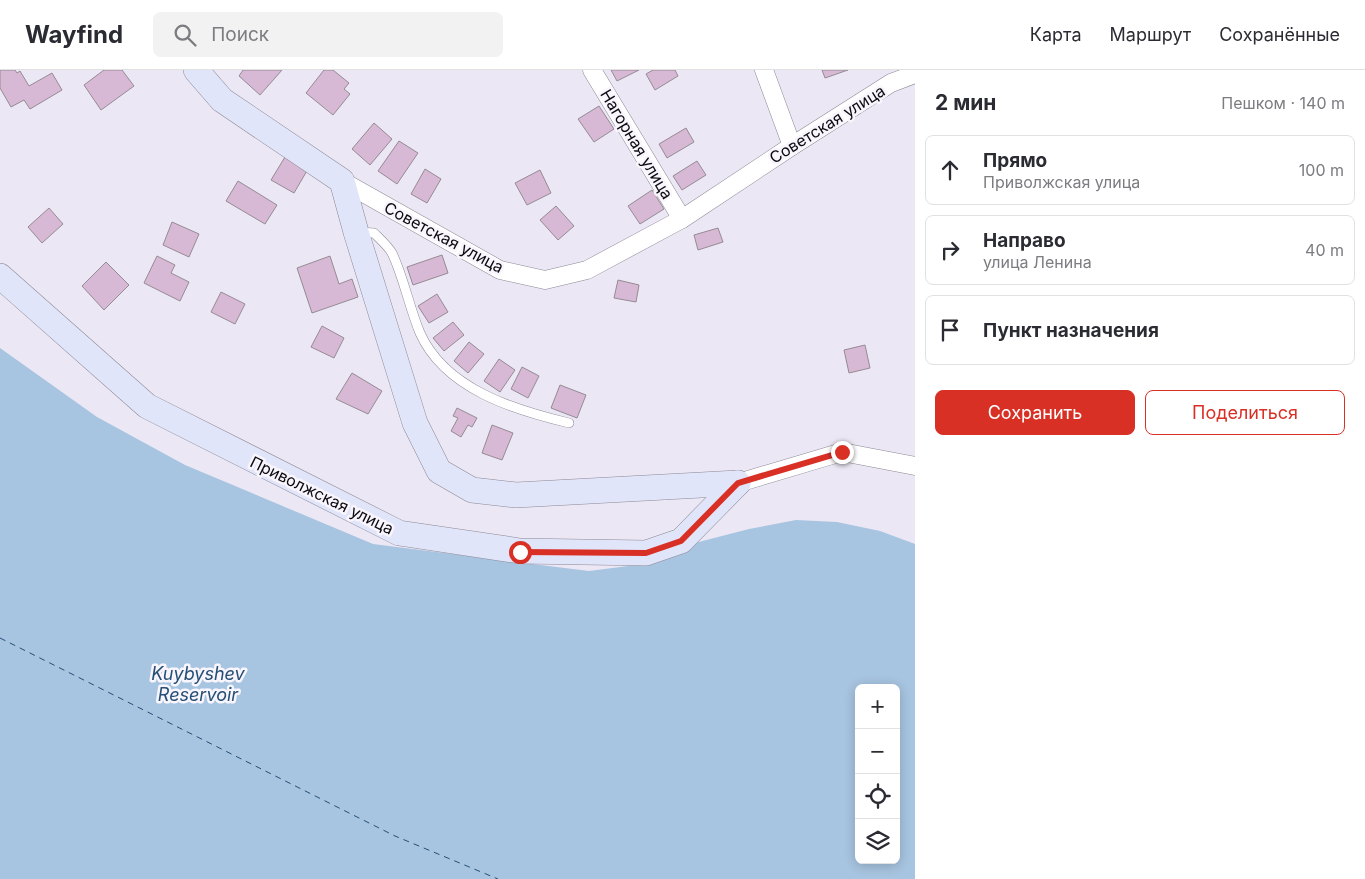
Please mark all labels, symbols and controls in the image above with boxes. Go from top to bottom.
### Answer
search box [153,12,503,57]
text: Wayfind [25,20,123,49]
icon: search [171,21,199,49]
text: Поиск [211,23,269,46]
text: Карта [1030,24,1082,45]
text: Маршрут [1110,24,1191,45]
text: Сохранённые [1219,24,1340,45]
street label: Советская улица [766,80,888,168]
street label: Нагорная улица [596,86,678,202]
text: 2 мин [935,90,996,115]
text: Пешком · 140 m [1221,93,1345,113]
text: Прямо [983,149,1047,172]
icon: ahead [936,156,964,184]
text: 100 m [1299,160,1344,180]
text: Приволжская улица [983,172,1140,192]
street label: Советская улица [381,197,507,277]
text: Направо [983,229,1066,252]
icon: right [936,236,964,264]
text: 40 m [1305,240,1344,260]
text: улица Ленина [983,252,1092,272]
icon: arrive [936,316,964,344]
text: Пункт назначения [983,319,1159,342]
button: Сохранить [935,390,1135,435]
button: Поделиться [1145,390,1345,435]
route end [831,441,854,464]
street label: Приволжская улица [247,452,397,538]
route start [509,541,532,564]
water label: Kuybyshev Reservoir [151,663,246,705]
map controls [855,684,900,864]
button: + [855,684,900,729]
button: − [855,729,900,774]
button: locate [855,774,900,819]
button: layers [855,819,900,864]

